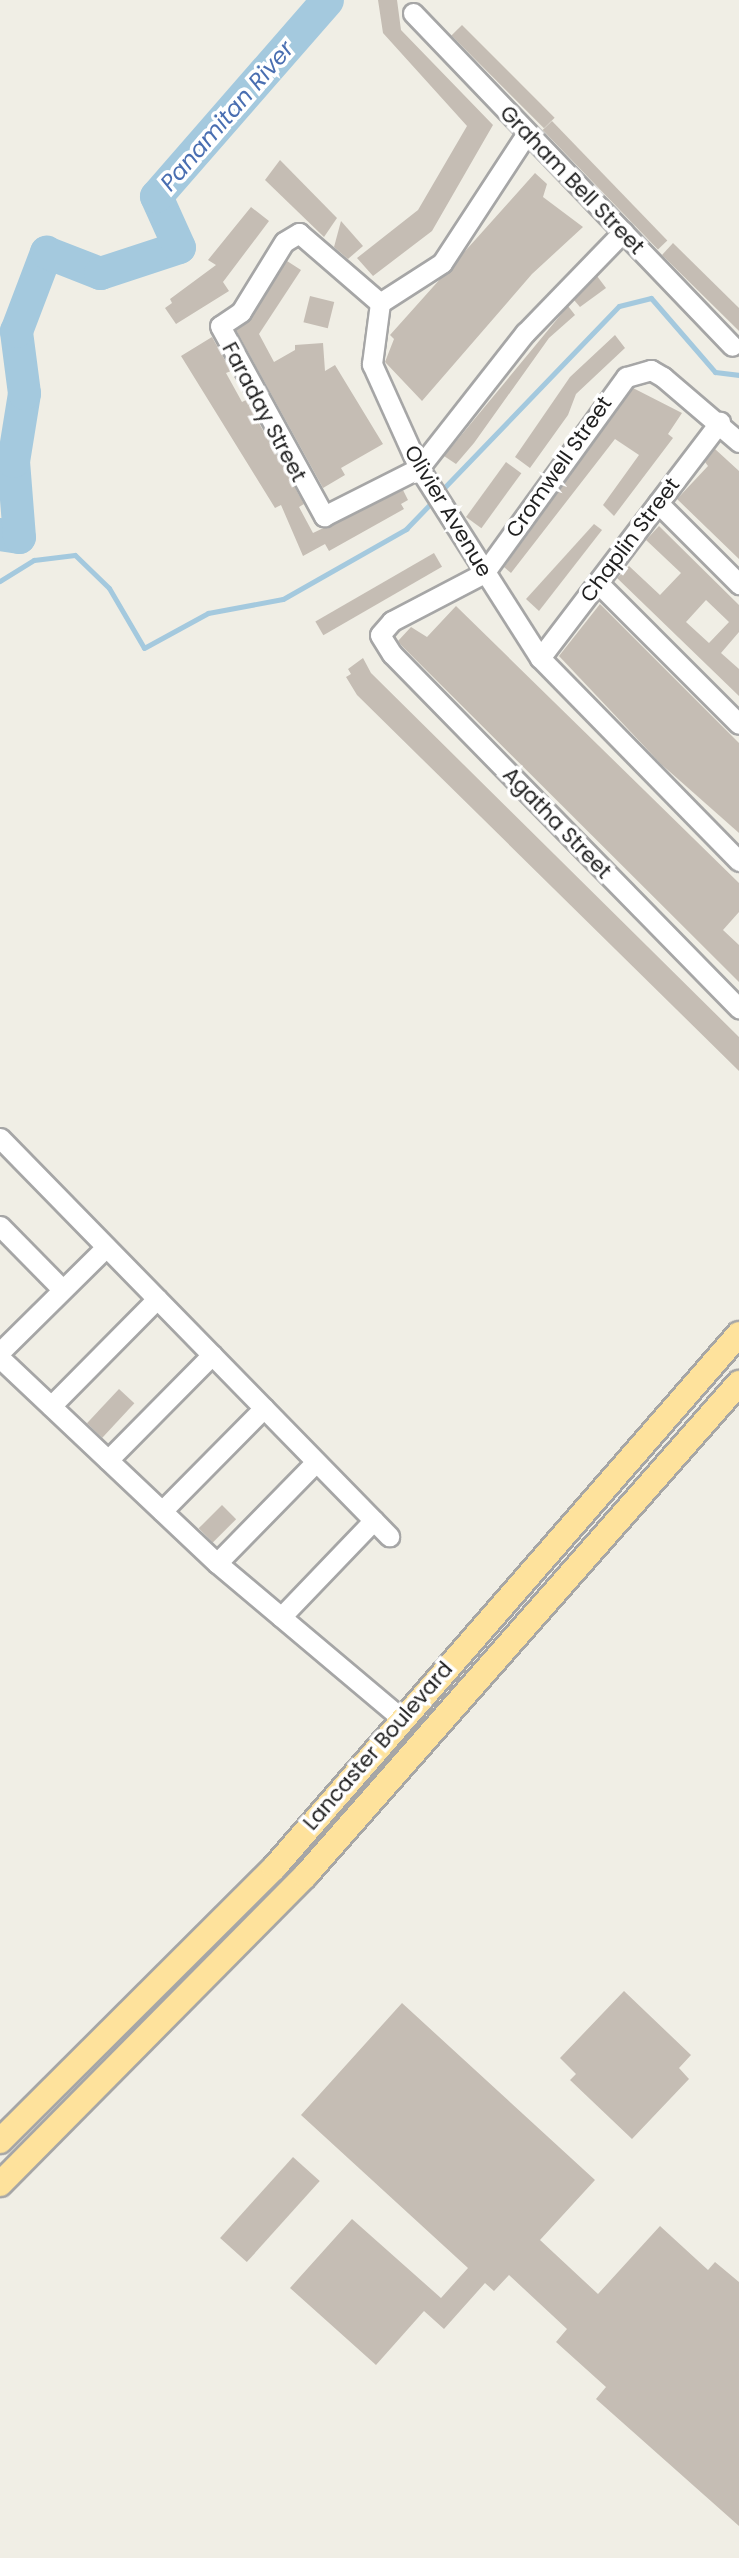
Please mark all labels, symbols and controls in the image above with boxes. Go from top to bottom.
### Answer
water label: Panamitan River [154,35,300,197]
street label: Graham Bell Street [495,101,649,259]
street label: Faraday Street [217,338,311,486]
street label: Cromwell Street [501,391,617,543]
street label: Olivier Avenue [399,441,497,581]
street label: Chaplin Street [575,473,685,607]
street label: Agatha Street [498,762,616,884]
street label: Lancaster Boulevard [298,1657,458,1835]

